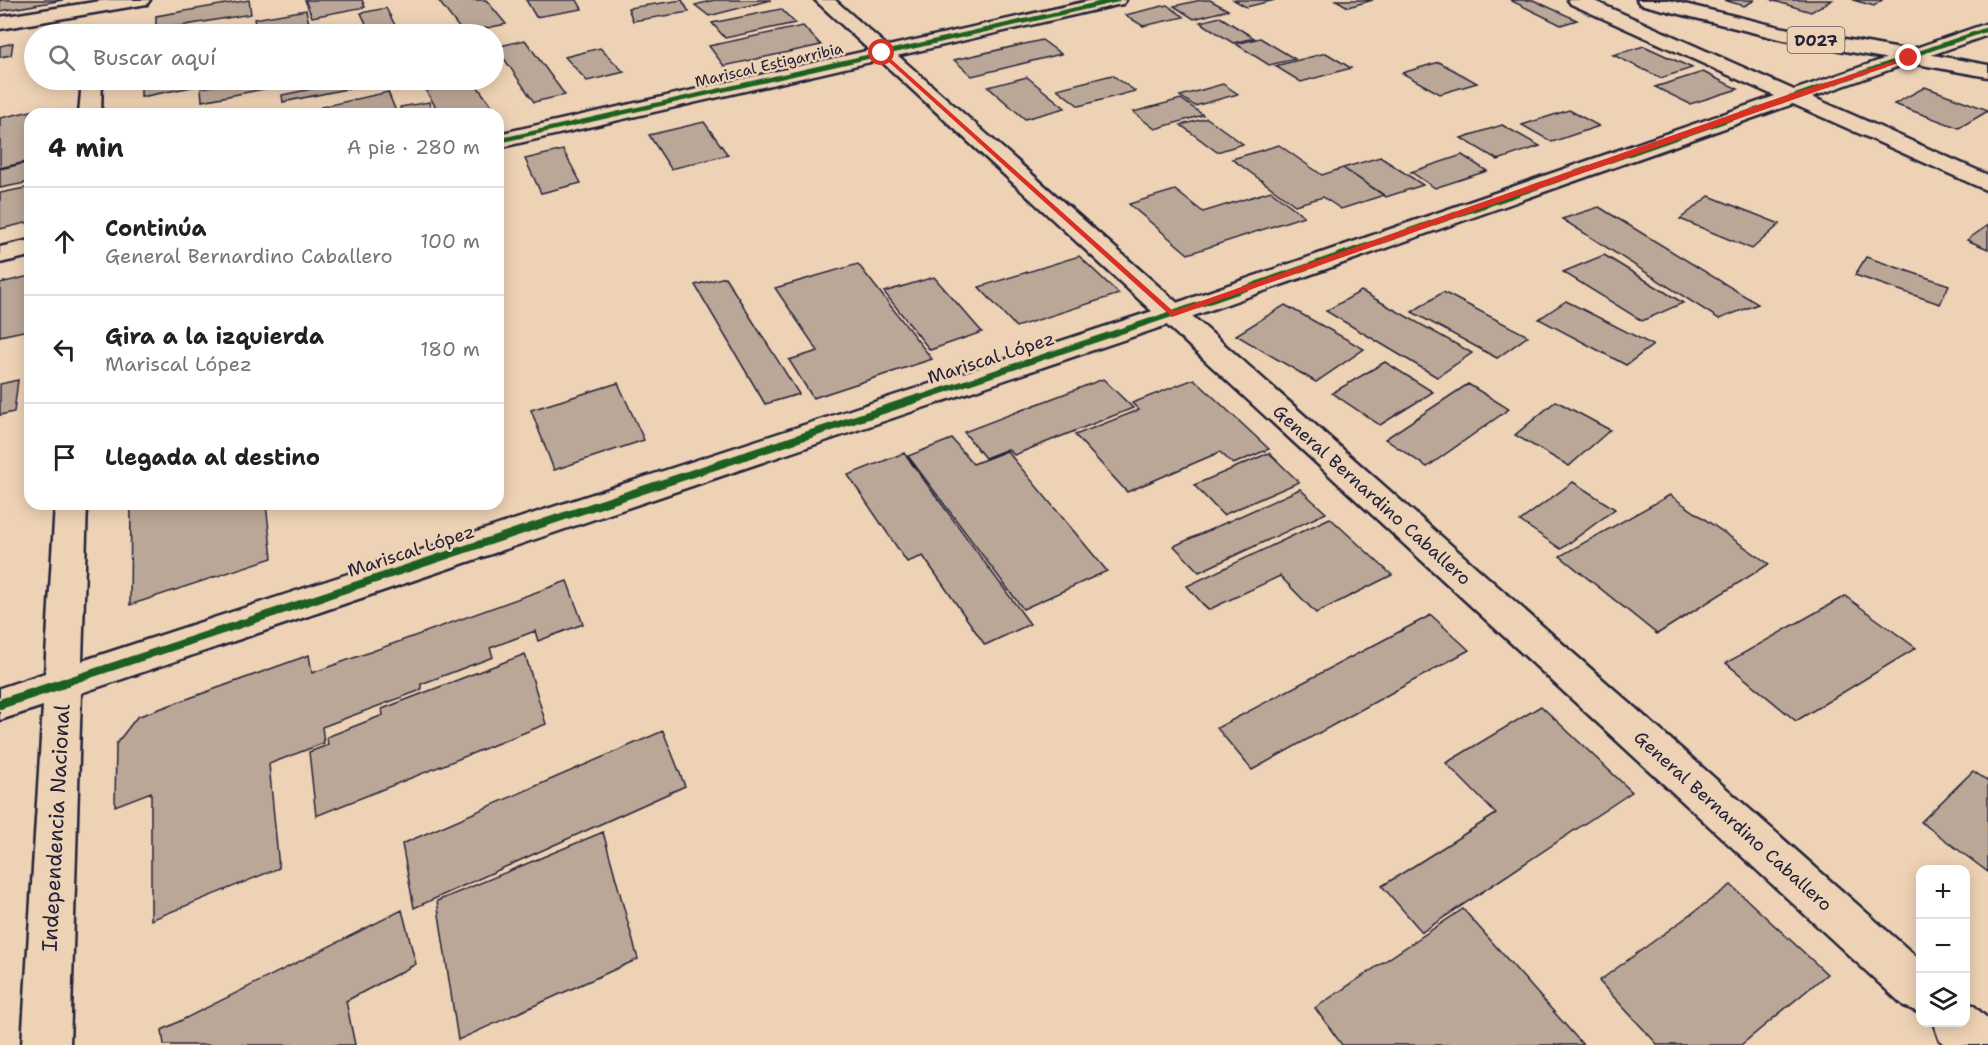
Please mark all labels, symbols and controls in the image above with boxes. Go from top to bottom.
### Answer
search box [24,24,504,90]
road number: D027 [1788,27,1844,53]
street label: Mariscal Estigarribia [693,38,846,92]
route start [868,39,894,65]
icon: search [45,41,78,74]
text: Buscar aquí [93,43,216,72]
route end [1895,44,1921,70]
text: 4 min [48,130,124,165]
text: A pie · 280 m [347,134,480,160]
text: Continúa [105,214,207,243]
icon: ahead [48,225,81,258]
text: 100 m [420,228,480,254]
text: General Bernardino Caballero [105,243,393,269]
text: Gira a la izquierda [105,322,324,351]
street label: Mariscal López [924,326,1058,390]
icon: left [48,333,81,366]
text: 180 m [420,336,480,362]
text: Mariscal López [105,351,252,377]
street label: General Bernardino Caballero [1268,399,1476,591]
icon: arrive [48,441,81,474]
text: Llegada al destino [105,443,320,472]
street label: Mariscal López [344,519,478,583]
street label: Independencia Nacional [36,703,76,952]
street label: General Bernardino Caballero [1629,725,1837,917]
map controls [1916,865,1970,1027]
button: + [1916,865,1970,919]
button: − [1916,919,1970,973]
button: layers [1916,973,1970,1027]

